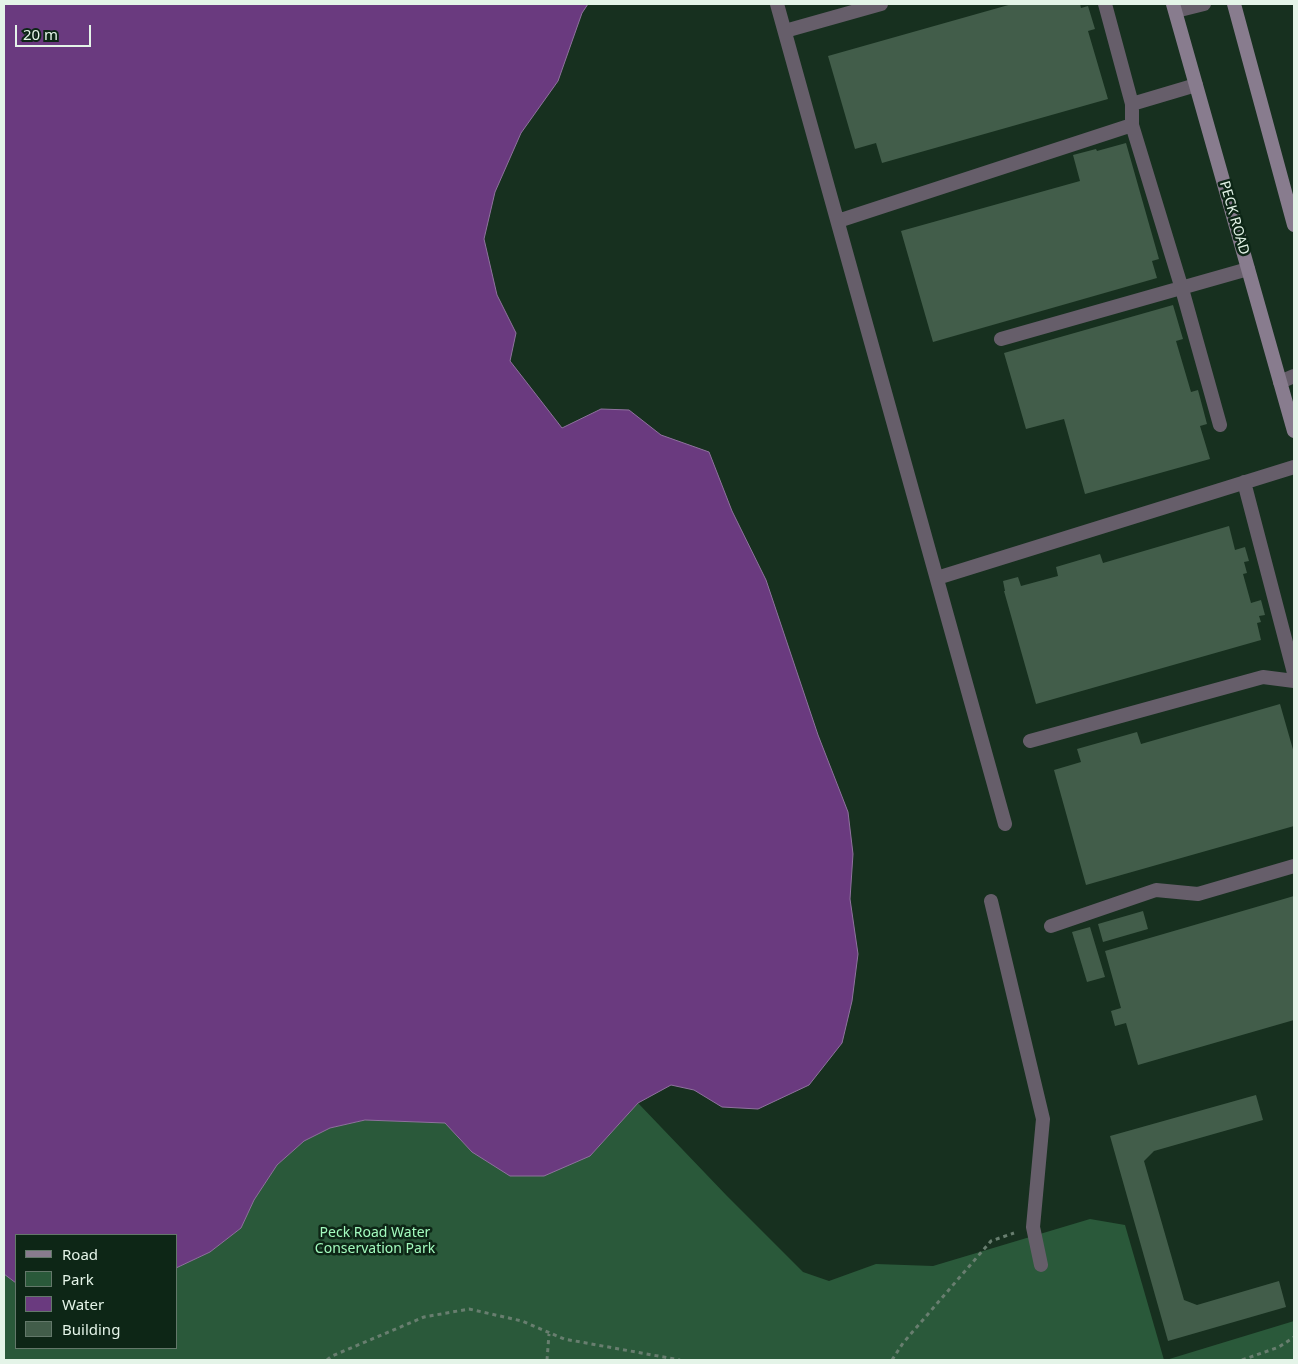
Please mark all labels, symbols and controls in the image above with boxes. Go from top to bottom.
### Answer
scale bar [18,15,94,47]
text: 20 m [23,24,58,44]
street label: PECK ROAD [1215,179,1253,257]
park label: Peck Road Water Conservation Park [315,1225,435,1258]
legend [15,1234,178,1349]
text: Road [62,1244,98,1264]
text: Park [62,1269,94,1289]
text: Water [62,1294,104,1314]
text: Building [62,1319,120,1339]

